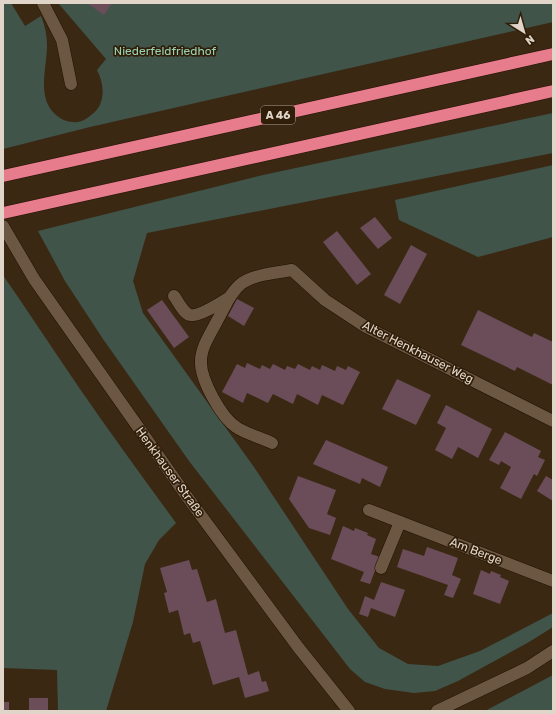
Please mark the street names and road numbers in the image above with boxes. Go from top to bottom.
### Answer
road number: A 46 [261,106,295,124]
street label: Alter Henkhauser Weg [360,318,476,386]
street label: Henkhauser Straße [133,425,207,520]
street label: Am Berge [448,535,504,567]

